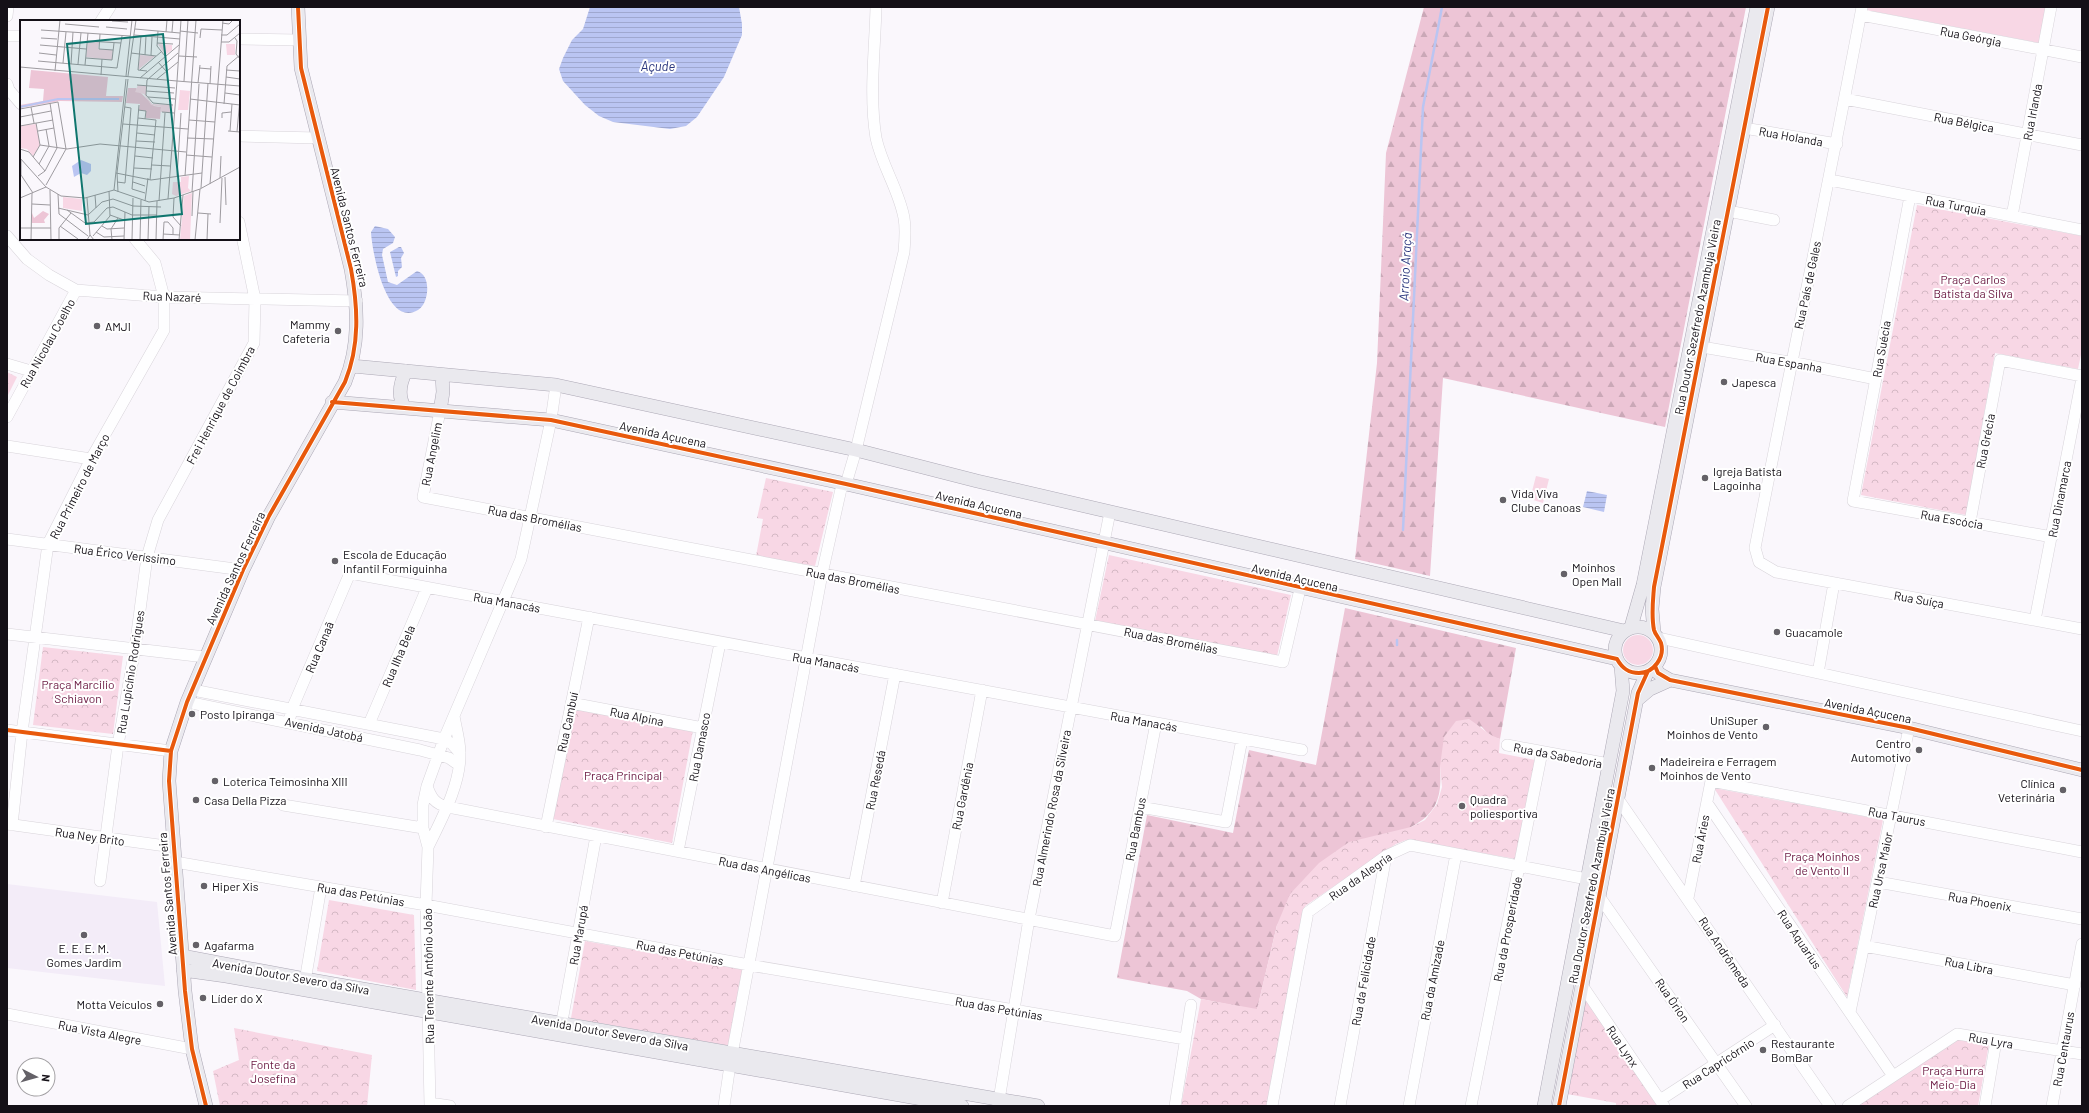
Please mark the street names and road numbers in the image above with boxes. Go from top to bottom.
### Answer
street label: Rua Geórgia [1939,23,2003,49]
street label: Rua Irlanda [2020,82,2044,142]
street label: Rua Bélgica [1933,109,1995,135]
street label: Rua Holanda [1758,123,1824,149]
street label: Avenida Santos Ferreira [328,165,372,289]
street label: Rua Turquia [1924,192,1988,218]
street label: Rua Doutor Sezefredo Azambuja Vieira [1671,218,1723,416]
street label: Rua País de Gales [1791,239,1823,330]
street label: Rua Nazaré [142,288,202,304]
street label: Rua Nicolau Coelho [17,296,77,390]
street label: Rua Suécia [1869,319,1893,379]
street label: Frei Henrique de Coimbra [183,343,257,467]
street label: Rua Espanha [1755,349,1823,375]
street label: Rua Grécia [1973,412,1997,470]
street label: Avenida Açucena [618,418,708,450]
street label: Rua Angelim [418,421,444,487]
street label: Rua Primeiro de Março [46,431,112,541]
street label: Rua Dinamarca [2045,459,2073,539]
street label: Avenida Açucena [934,487,1024,521]
street label: Rua das Bromélias [487,502,583,534]
street label: Rua Escócia [1920,507,1984,531]
street label: Avenida Santos Ferreira [203,509,267,627]
street label: Rua Érico Veríssimo [73,541,177,567]
street label: Avenida Açucena [1250,560,1340,594]
street label: Rua das Bromélias [805,564,901,596]
street label: Rua Suíça [1893,588,1945,610]
street label: Rua Manacás [472,589,542,615]
street label: Rua Lupicínio Rodrigues [113,609,147,735]
street label: Rua Canaã [302,619,336,675]
street label: Rua Ilha Bela [379,623,417,689]
street label: Rua das Bromélias [1123,624,1219,656]
street label: Rua Manacás [791,649,861,675]
street label: Rua Cambuí [554,690,580,753]
street label: Avenida Açucena [1823,695,1913,725]
street label: Rua Alpina [609,704,665,728]
street label: Rua Manacás [1109,708,1179,734]
street label: Rua Damasco [685,711,713,783]
street label: Avenida Jatobá [283,714,365,744]
street label: Rua Almerindo Rosa da Silveira [1029,728,1073,888]
street label: Rua da Sabedoria [1512,740,1604,770]
street label: Rua Resedá [862,749,888,811]
street label: Rua Gardênia [949,761,975,831]
street label: Rua Doutor Sezefredo Azambuja Vieira [1565,787,1617,985]
street label: Rua Bambus [1122,796,1148,862]
street label: Rua Taurus [1867,804,1927,828]
street label: Rua Áries [1688,813,1712,864]
street label: Rua Ney Brito [54,824,126,848]
street label: Rua Ursa Maior [1865,830,1895,909]
street label: Avenida Santos Ferreira [155,832,179,956]
street label: Rua da Alegria [1326,849,1394,903]
street label: Rua das Angélicas [718,853,813,885]
street label: Rua da Prosperidade [1490,875,1524,983]
street label: Rua das Petúnias [316,879,406,909]
street label: Rua Phoenix [1947,889,2013,913]
street label: Rua Marupá [566,904,590,966]
street label: Rua Aquarius [1775,907,1825,971]
street label: Rua Tenente Antônio João [420,908,436,1044]
street label: Rua Andrômeda [1696,914,1754,990]
street label: Rua da Felicidade [1348,935,1378,1027]
street label: Rua das Petúnias [635,937,725,967]
street label: Rua da Amizade [1417,938,1447,1022]
street label: Rua Libra [1944,953,1994,977]
street label: Avenida Doutor Severo da Silva [211,955,371,997]
street label: Rua Órion [1653,975,1693,1025]
street label: Rua das Petúnias [954,993,1044,1023]
street label: Rua Centaurus [2050,1010,2077,1088]
street label: Avenida Doutor Severo da Silva [530,1011,690,1053]
street label: Rua Vista Alegre [57,1017,143,1047]
street label: Rua Lynx [1604,1023,1642,1069]
street label: Rua Lyra [1968,1029,2014,1051]
street label: Rua Capricórnio [1679,1035,1757,1091]

